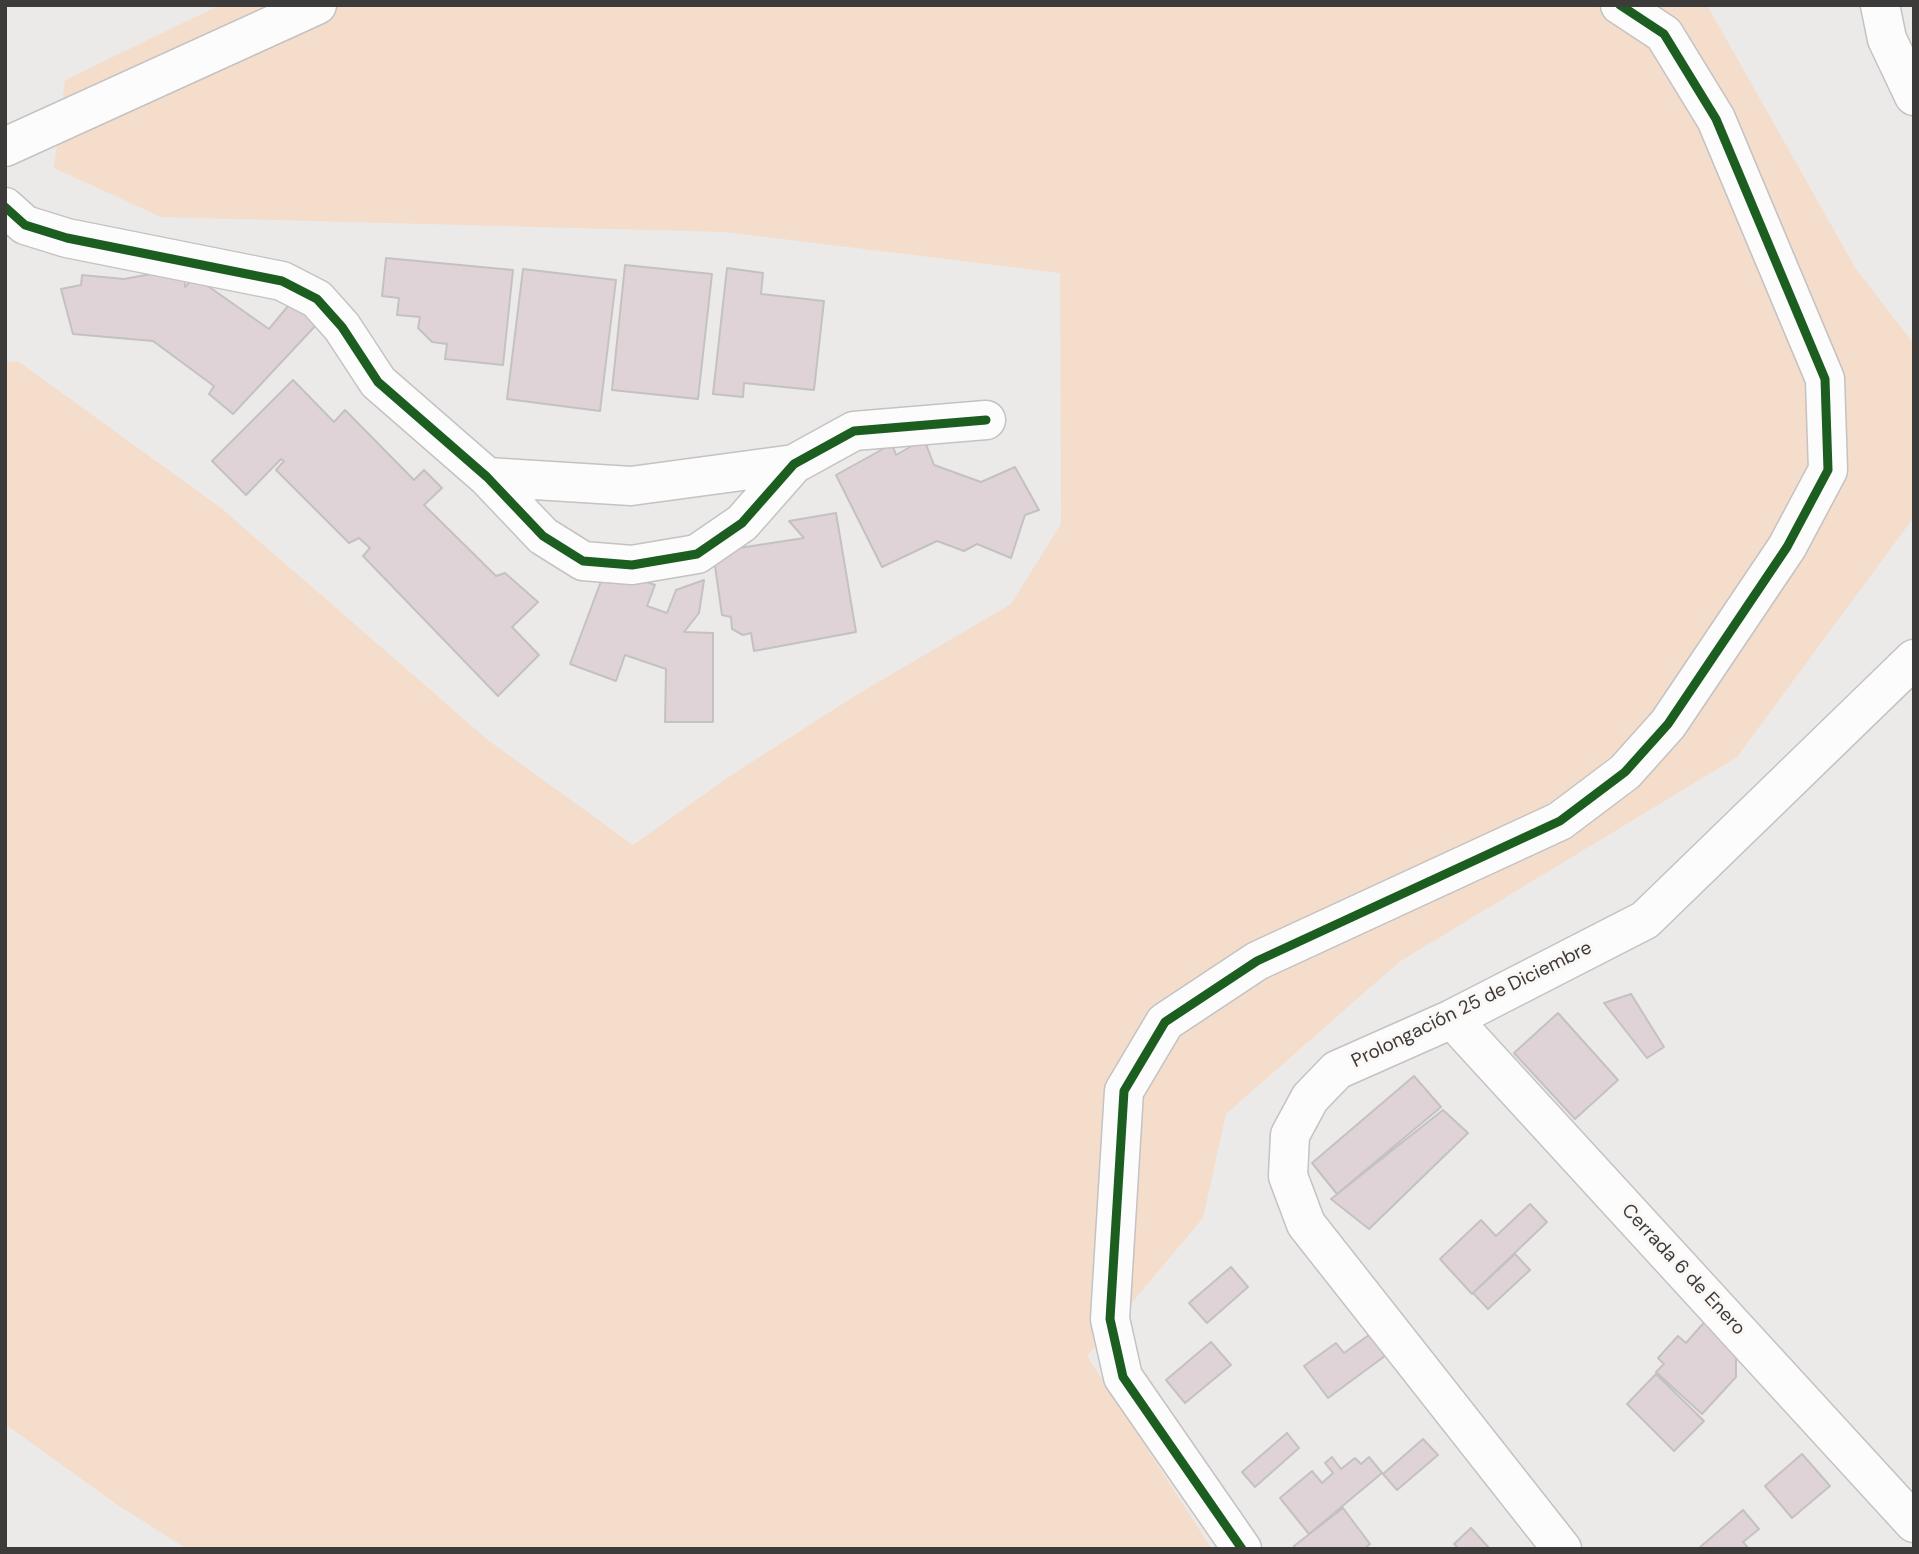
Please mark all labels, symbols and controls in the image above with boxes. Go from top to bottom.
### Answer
street label: Prolongación 25 de Diciembre [1348,937,1596,1073]
street label: Cerrada 6 de Enero [1616,1200,1750,1340]

